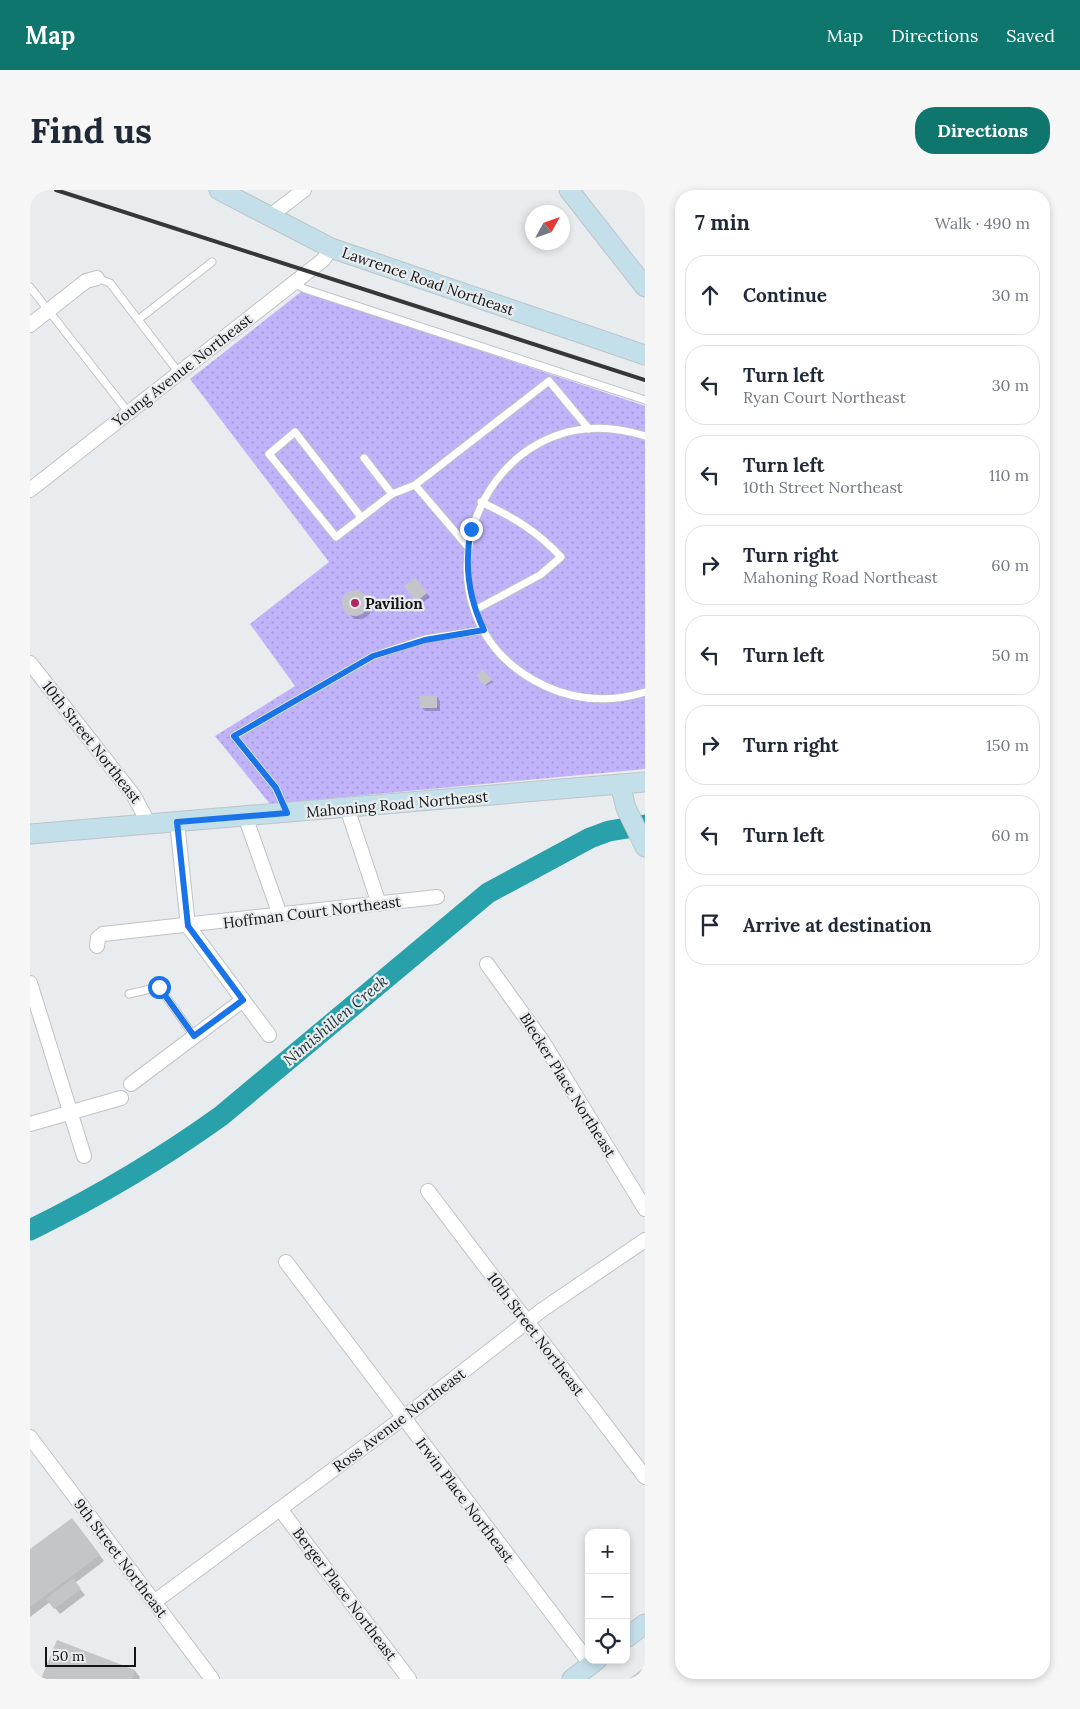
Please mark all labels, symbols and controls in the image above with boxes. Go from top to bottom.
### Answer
text: Map [25,20,75,51]
text: Map [827,24,863,47]
text: Directions [891,24,978,47]
text: Saved [1006,24,1055,47]
button: Directions [915,107,1050,154]
text: Find us [30,108,152,153]
north arrow [525,205,570,250]
text: 7 min [695,209,750,236]
text: Walk · 490 m [935,213,1030,233]
street label: Lawrence Road Northeast [339,243,517,319]
icon: ahead [696,281,724,309]
text: Continue [743,283,827,307]
text: 30 m [992,285,1029,305]
street label: Young Avenue Northeast [107,309,256,431]
text: Turn left [743,363,824,387]
icon: left [696,371,724,399]
text: 30 m [992,375,1029,395]
text: Ryan Court Northeast [743,387,906,407]
text: Turn left [743,453,824,477]
icon: left [696,461,724,489]
text: 110 m [989,465,1029,485]
text: 10th Street Northeast [743,477,903,497]
route end [460,518,483,541]
text: Turn right [743,543,839,567]
icon: right [696,551,724,579]
text: 60 m [991,555,1029,575]
text: Mahoning Road Northeast [743,567,938,587]
place label: Pavilion [365,594,423,613]
marker: Pavilion [349,597,361,609]
icon: left [696,641,724,669]
text: Turn left [743,643,824,667]
text: 50 m [992,645,1029,665]
street label: 10th Street Northeast [38,677,146,807]
icon: right [696,731,724,759]
text: Turn right [743,733,839,757]
text: 150 m [986,735,1029,755]
street label: Mahoning Road Northeast [305,787,489,821]
icon: left [696,821,724,849]
text: Turn left [743,823,824,847]
text: 60 m [991,825,1029,845]
street label: Hoffman Court Northeast [222,892,402,932]
icon: arrive [696,911,724,939]
text: Arrive at destination [743,913,932,937]
water label: Nimishillen Creek [279,970,391,1070]
route start [148,976,171,999]
street label: Blecker Place Northeast [516,1009,620,1161]
street label: 10th Street Northeast [483,1268,589,1400]
street label: Ross Avenue Northeast [329,1364,469,1476]
street label: Irwin Place Northeast [412,1434,518,1566]
street label: 9th Street Northeast [70,1495,172,1621]
street label: Berger Place Northeast [289,1524,401,1664]
map controls [585,1529,630,1664]
button: + [585,1529,630,1574]
button: − [585,1574,630,1619]
button: locate [585,1619,630,1664]
scale bar [45,1644,136,1667]
text: 50 m [52,1647,85,1665]

